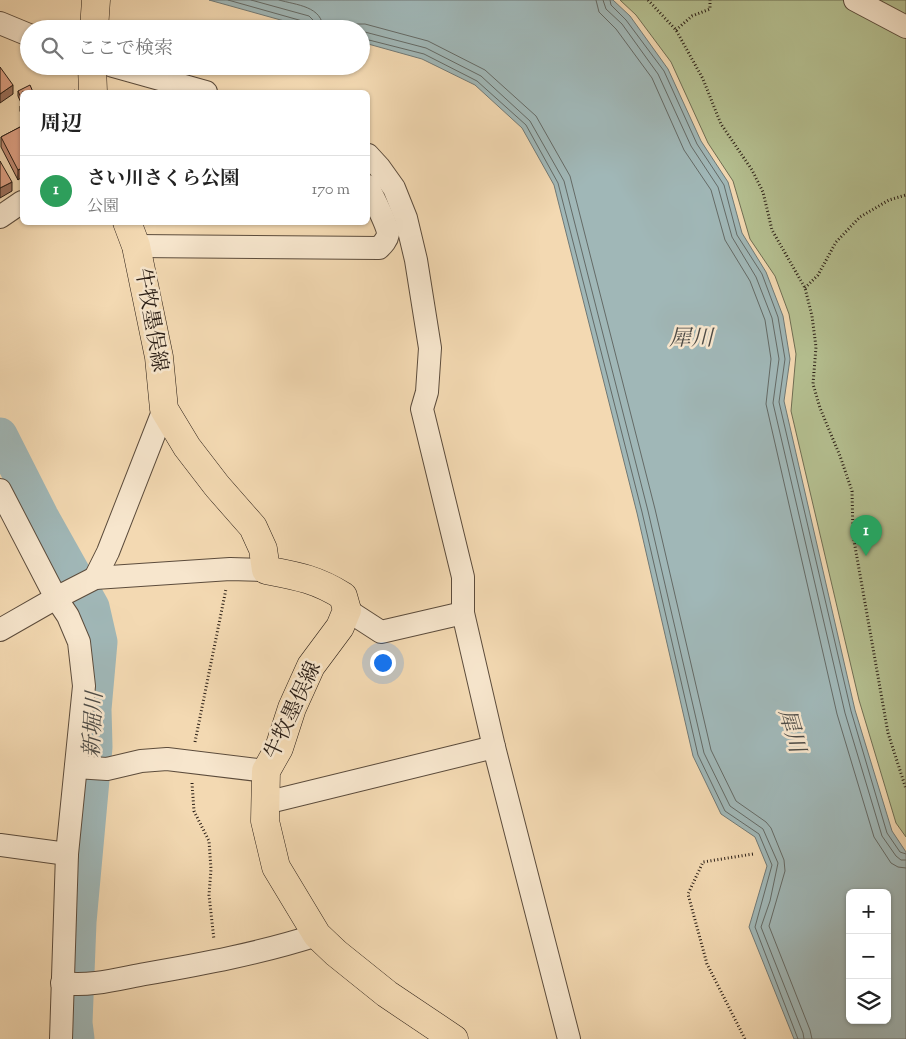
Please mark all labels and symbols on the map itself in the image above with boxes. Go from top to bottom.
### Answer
street label: 牛牧墨俣線 [126,266,174,374]
water label: 犀川 [669,324,715,356]
pin: 1 [850,515,882,556]
your location [370,650,396,676]
street label: 牛牧墨俣線 [258,657,330,765]
water label: 新堀川 [77,689,113,759]
water label: 犀川 [769,705,812,758]

